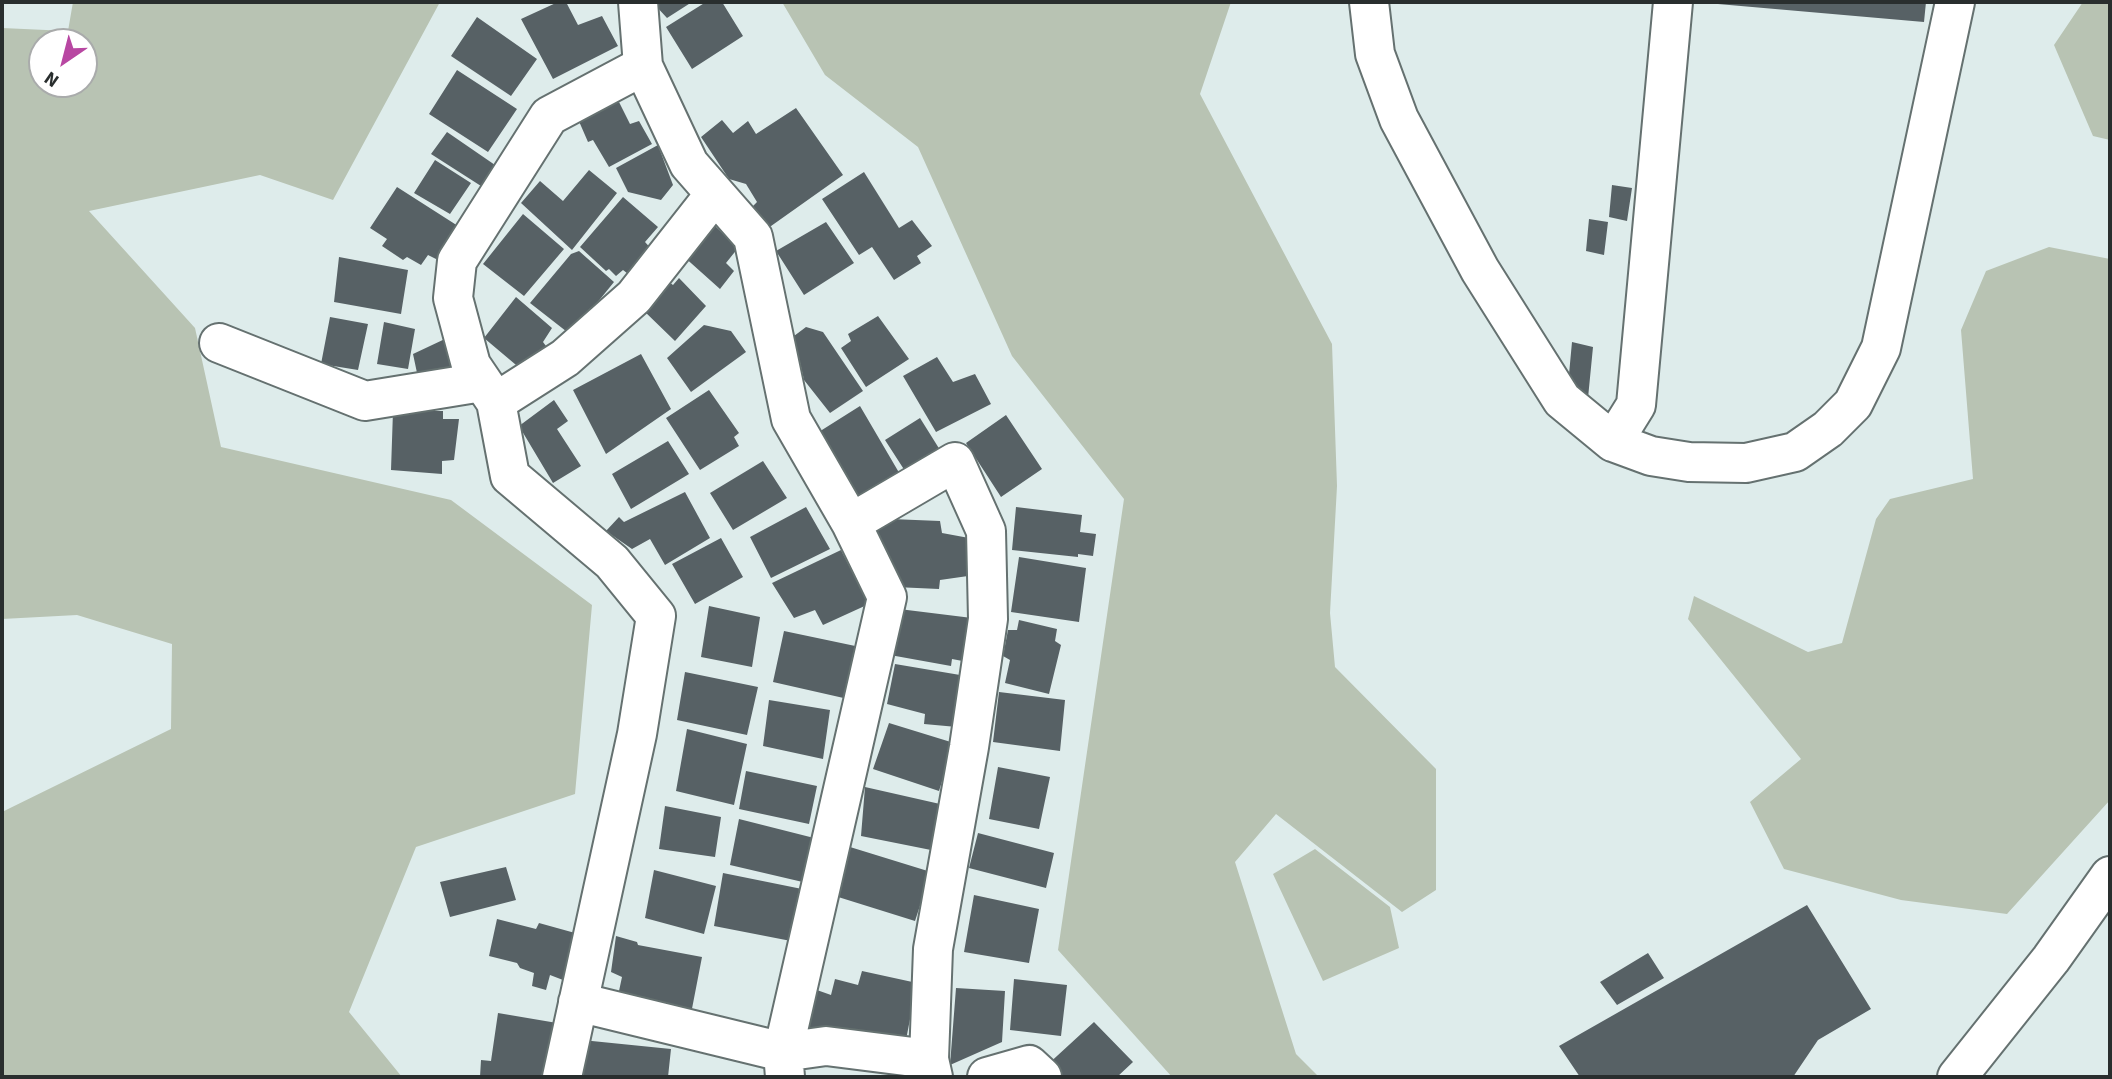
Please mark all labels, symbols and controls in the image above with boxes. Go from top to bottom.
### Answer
north arrow [28,28,98,98]
text: N [39,64,65,94]

